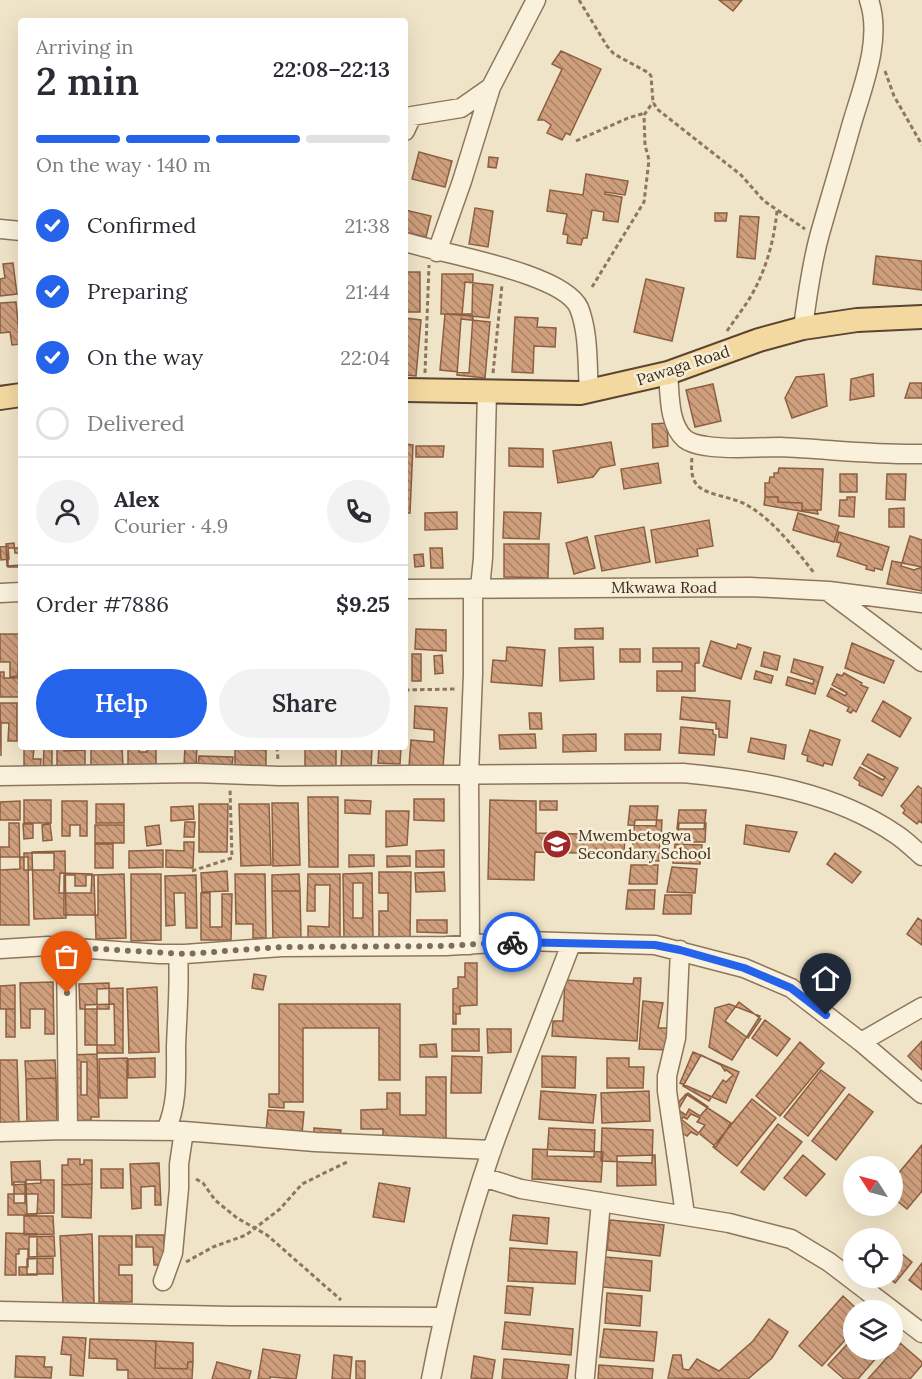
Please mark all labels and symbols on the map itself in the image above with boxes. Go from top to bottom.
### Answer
street label: Pawaga Road [634,340,733,389]
street label: Mkwawa Road [611,577,718,597]
place label: Mwembetogwa Secondary School [578,825,711,863]
school or university icon: Mwembetogwa Secondary School [541,828,573,860]
courier [482,912,542,972]
pin [41,931,92,993]
pin [800,953,851,1015]
north arrow [843,1156,903,1216]

